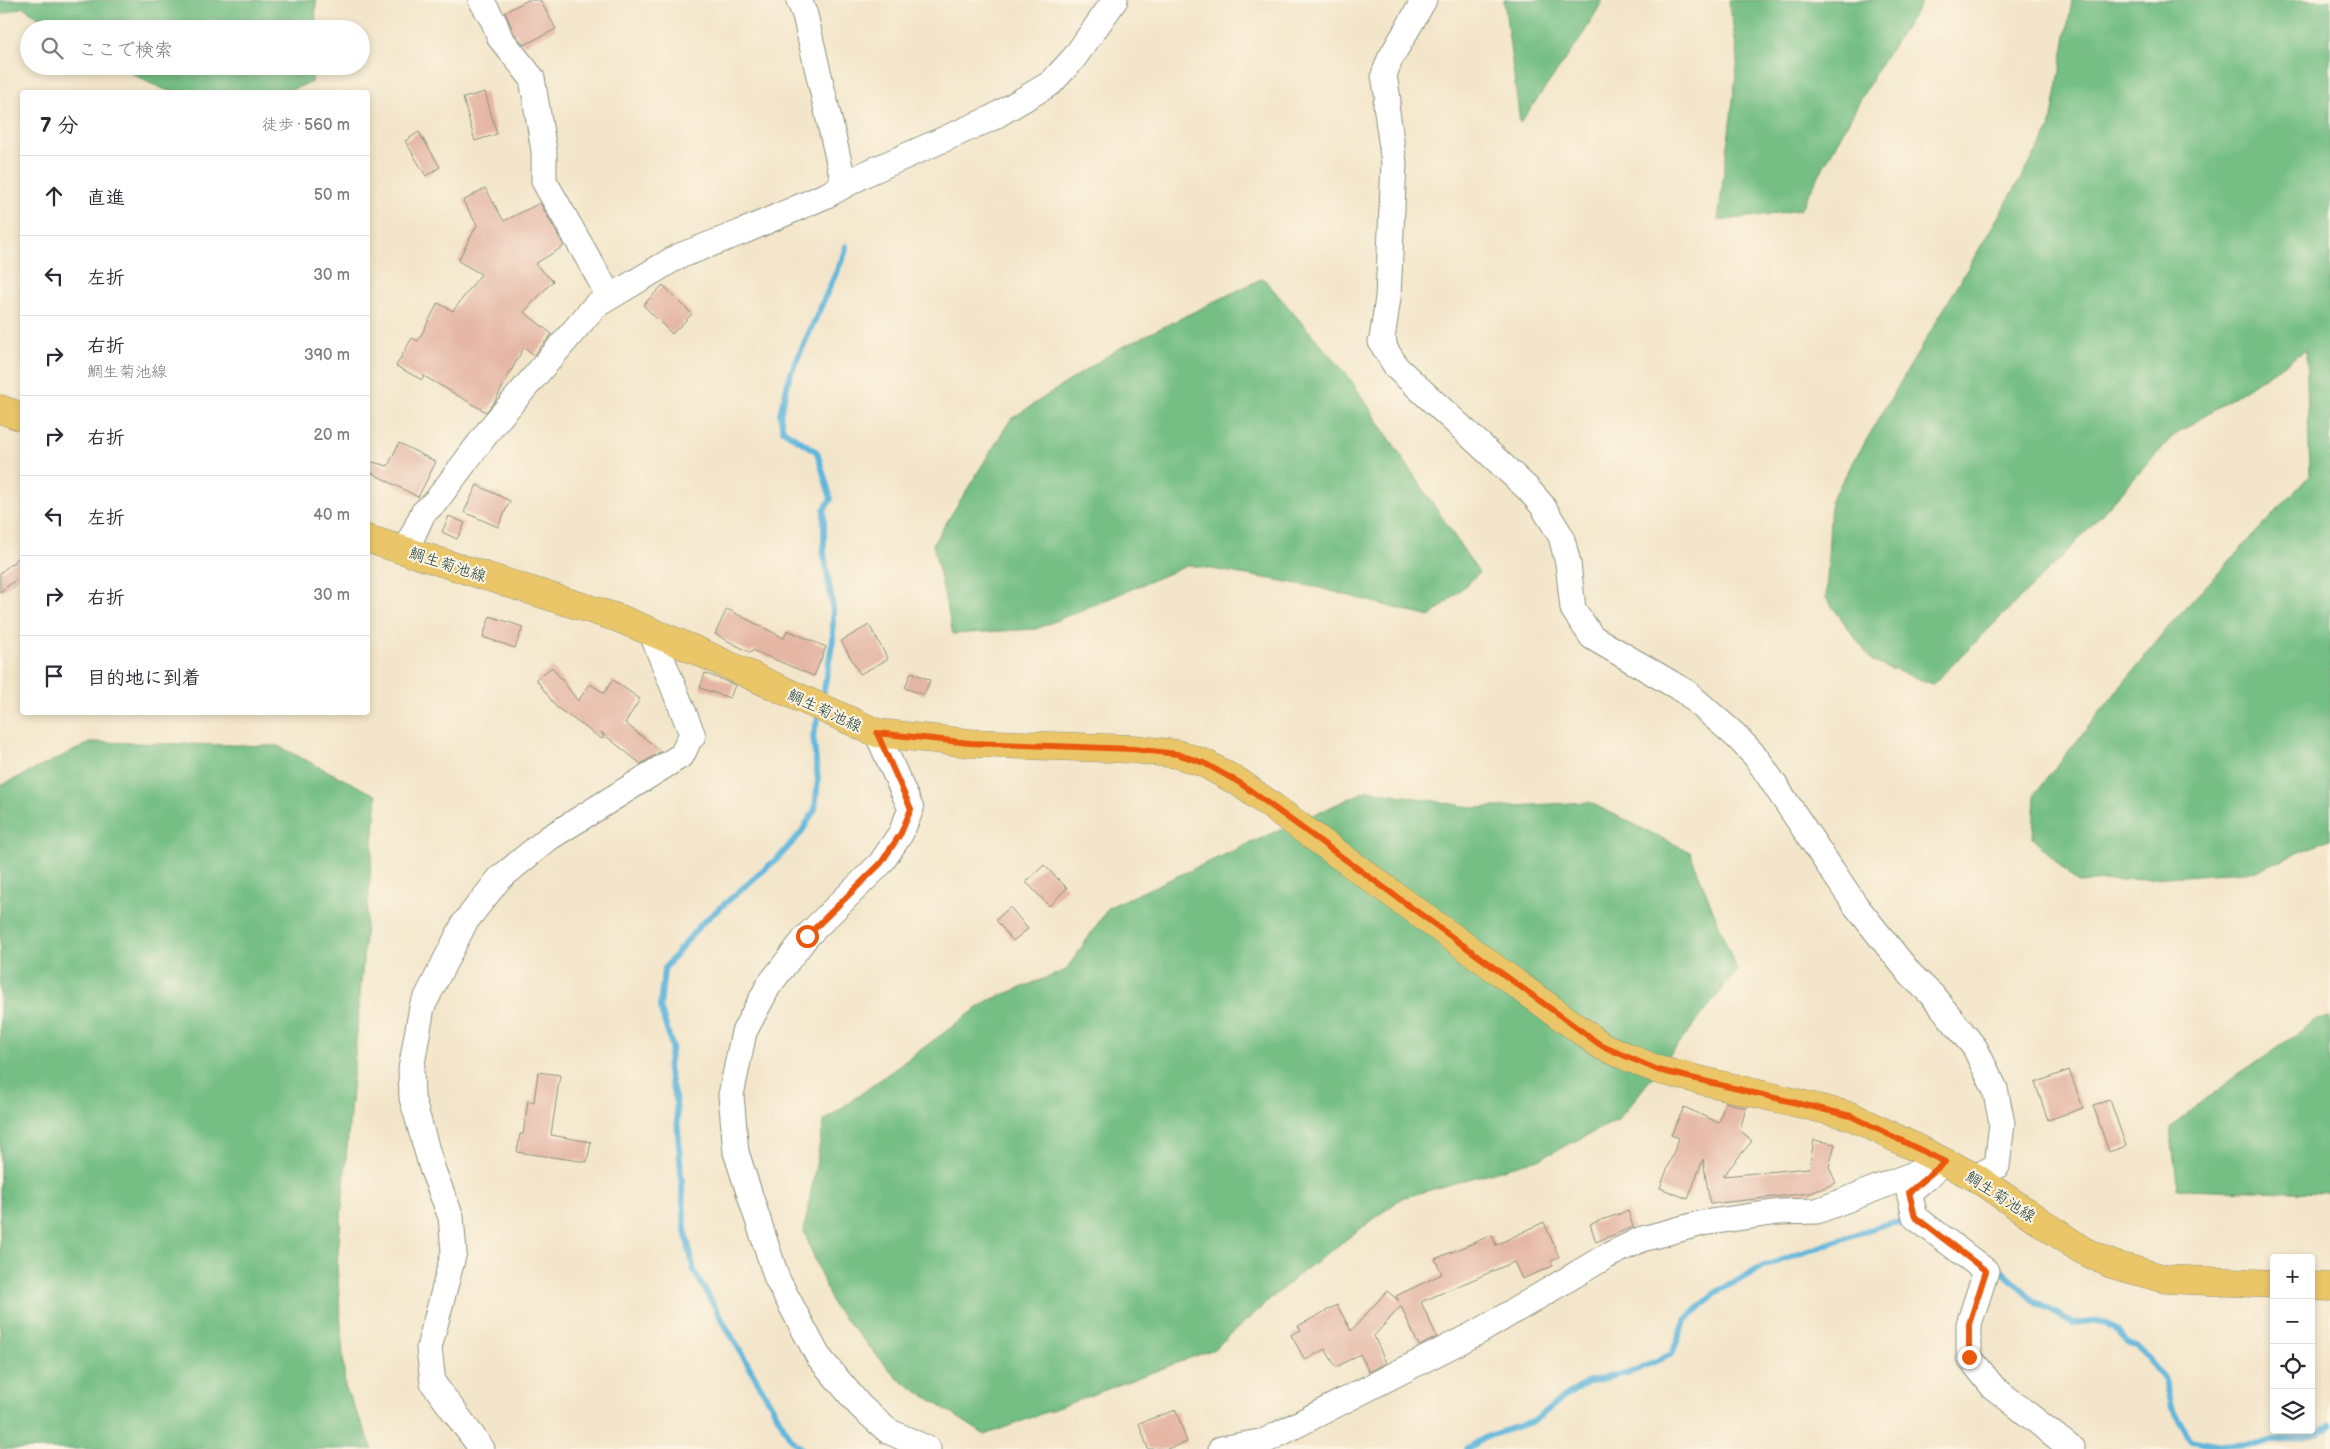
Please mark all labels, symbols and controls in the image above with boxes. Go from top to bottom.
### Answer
search box [20,20,370,75]
icon: search [38,34,66,62]
text: ここで検索 [78,39,173,62]
text: 7 分 [40,113,78,138]
text: 徒歩 · 560 m [262,116,350,135]
icon: ahead [40,182,68,210]
text: 50 m [314,186,350,205]
text: 直進 [87,187,125,210]
icon: left [40,262,68,290]
text: 30 m [313,266,350,285]
text: 左折 [87,267,125,290]
text: 右折 [87,335,125,358]
icon: right [40,342,68,370]
text: 390 m [304,346,350,365]
text: 鯛生菊池線 [87,363,167,382]
icon: right [40,422,68,450]
text: 20 m [314,426,350,445]
text: 右折 [87,427,125,450]
icon: left [40,502,68,530]
text: 40 m [313,506,350,525]
text: 左折 [87,507,125,530]
street label: 鯛生菊池線 [407,544,489,587]
icon: right [40,582,68,610]
text: 30 m [313,586,350,605]
text: 右折 [87,587,125,610]
icon: arrive [40,662,68,690]
text: 目的地に到着 [87,667,201,690]
street label: 鯛生菊池線 [784,686,865,737]
route start [796,925,819,948]
street label: 鯛生菊池線 [1961,1168,2039,1227]
map controls [2270,1254,2315,1434]
button: + [2270,1254,2315,1299]
button: − [2270,1299,2315,1344]
button: locate [2270,1344,2315,1389]
route end [1958,1346,1981,1369]
button: layers [2270,1389,2315,1434]

